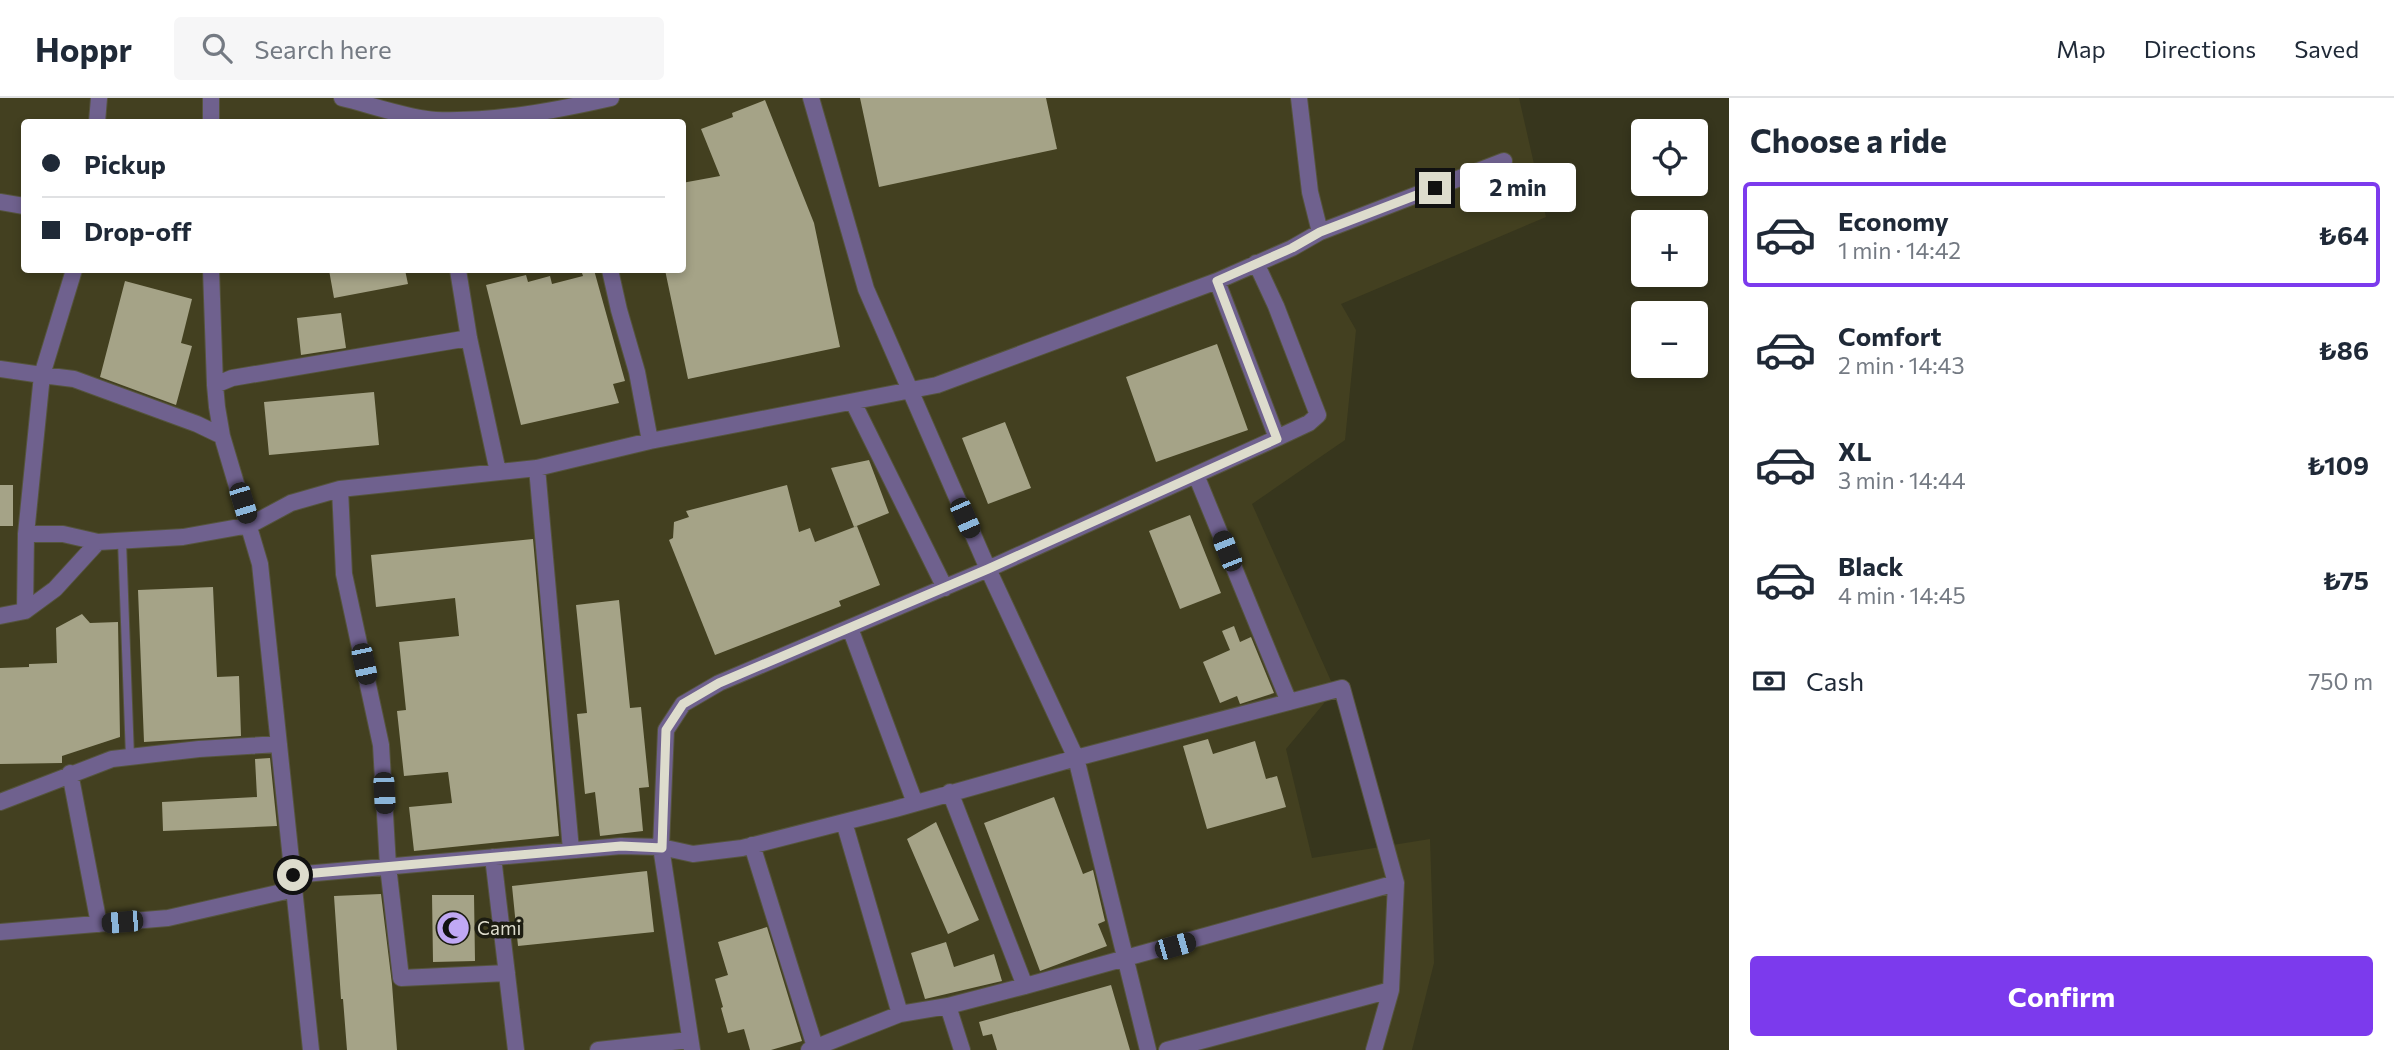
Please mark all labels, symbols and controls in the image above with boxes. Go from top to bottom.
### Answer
search box [174,17,664,80]
text: Hoppr [35,28,132,69]
icon: search [198,29,236,67]
text: Search here [254,33,392,64]
text: Map [2056,34,2106,63]
text: Directions [2144,34,2256,63]
text: Saved [2294,34,2359,63]
map controls [1631,119,1708,378]
button: locate [1631,119,1708,196]
text: Choose a ride [1750,120,1947,160]
text: Pickup [84,148,166,179]
callout: 2 min [1460,164,1575,212]
route end [1419,172,1451,204]
text: 2 min [1489,173,1547,201]
icon: car [1754,203,1817,266]
text: Economy [1838,205,1949,236]
button: + [1631,210,1708,287]
text: Drop-off [84,215,191,246]
text: ₺64 [2318,219,2369,250]
text: 1 min · 14:42 [1838,236,1961,264]
button: − [1631,301,1708,378]
icon: car [1754,318,1817,381]
text: Comfort [1838,320,1941,351]
text: ₺86 [2318,334,2369,365]
text: 2 min · 14:43 [1838,351,1965,379]
icon: car [1754,433,1817,496]
text: XL [1838,435,1872,466]
text: ₺109 [2307,449,2369,480]
text: 3 min · 14:44 [1838,466,1966,494]
car [227,480,260,526]
car [947,495,984,541]
car [1210,528,1245,574]
icon: car [1754,548,1817,611]
text: Black [1838,550,1904,581]
text: ₺75 [2323,564,2369,595]
text: 4 min · 14:45 [1838,581,1966,609]
car [350,641,379,687]
icon: cash [1750,662,1788,700]
text: Cash [1806,665,1864,696]
text: 750 m [2308,667,2373,695]
car [373,771,396,815]
route start [277,859,309,891]
mosque icon: Cami [434,909,472,947]
car [101,910,144,934]
place label: Cami [477,916,521,939]
car [1152,930,1199,962]
button: Confirm [1750,956,2373,1036]

